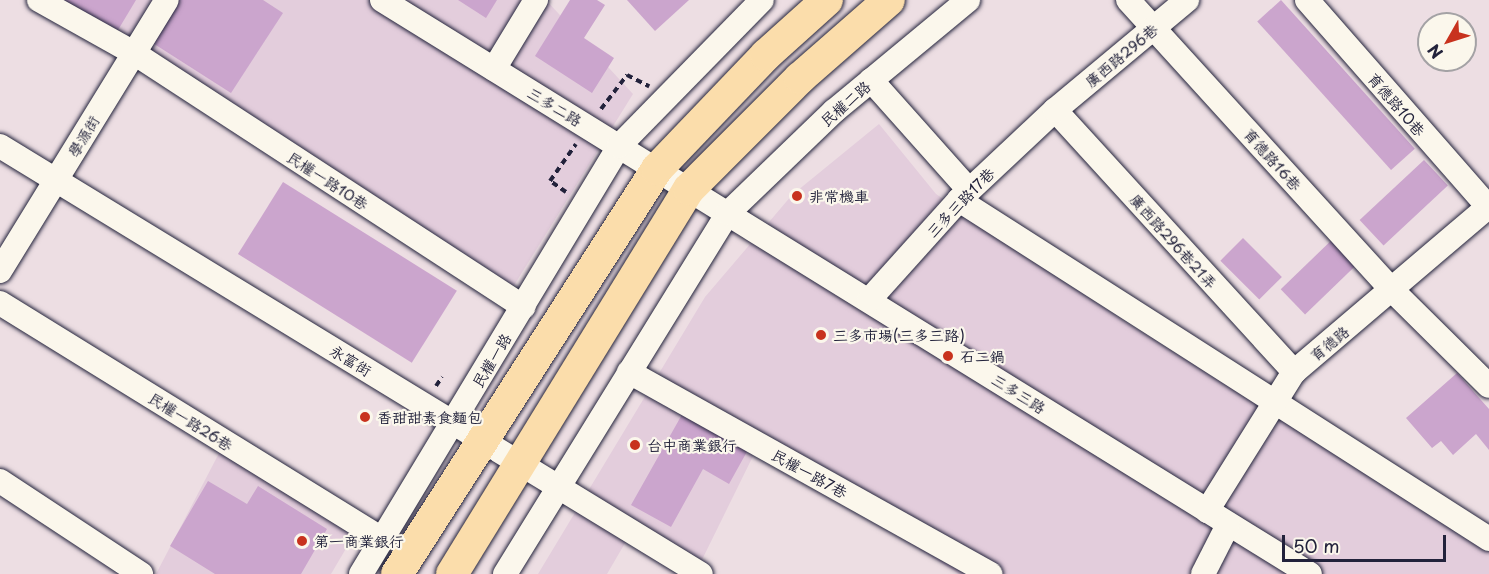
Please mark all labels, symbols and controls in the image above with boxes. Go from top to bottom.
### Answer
north arrow [1417,12,1477,72]
street label: 廣西路296巷 [1081,20,1161,90]
text: N [1421,40,1448,65]
street label: 育德路10巷 [1365,69,1429,139]
street label: 民權二路 [816,77,874,129]
street label: 三多二路 [525,83,585,129]
street label: 學源街 [64,112,102,160]
street label: 育德路16巷 [1240,124,1306,194]
street label: 民權一路10巷 [284,147,372,213]
street label: 三多三路17巷 [922,163,998,241]
place label: 非常機車 [809,187,869,205]
marker: 非常機車 [790,189,804,203]
street label: 廣西路296巷21弄 [1127,190,1221,292]
street label: 育德路 [1306,322,1352,364]
place label: 三多市場(三多三路) [833,326,965,344]
marker: 三多市場(三多三路) [814,328,828,342]
street label: 民權一路 [468,330,514,390]
street label: 永富街 [327,341,375,379]
place label: 石二鍋 [960,347,1005,365]
marker: 石二鍋 [941,349,955,363]
street label: 三多三路 [989,369,1049,417]
street label: 民權一路26巷 [146,388,236,454]
place label: 香甜甜素食麵包 [377,408,482,426]
marker: 香甜甜素食麵包 [358,410,372,424]
place label: 台中商業銀行 [647,436,737,454]
marker: 台中商業銀行 [628,438,642,452]
street label: 民權一路7巷 [769,445,851,501]
scale bar [1285,523,1448,561]
place label: 第一商業銀行 [314,532,404,550]
text: 50 m [1293,532,1340,559]
marker: 第一商業銀行 [295,534,309,548]

